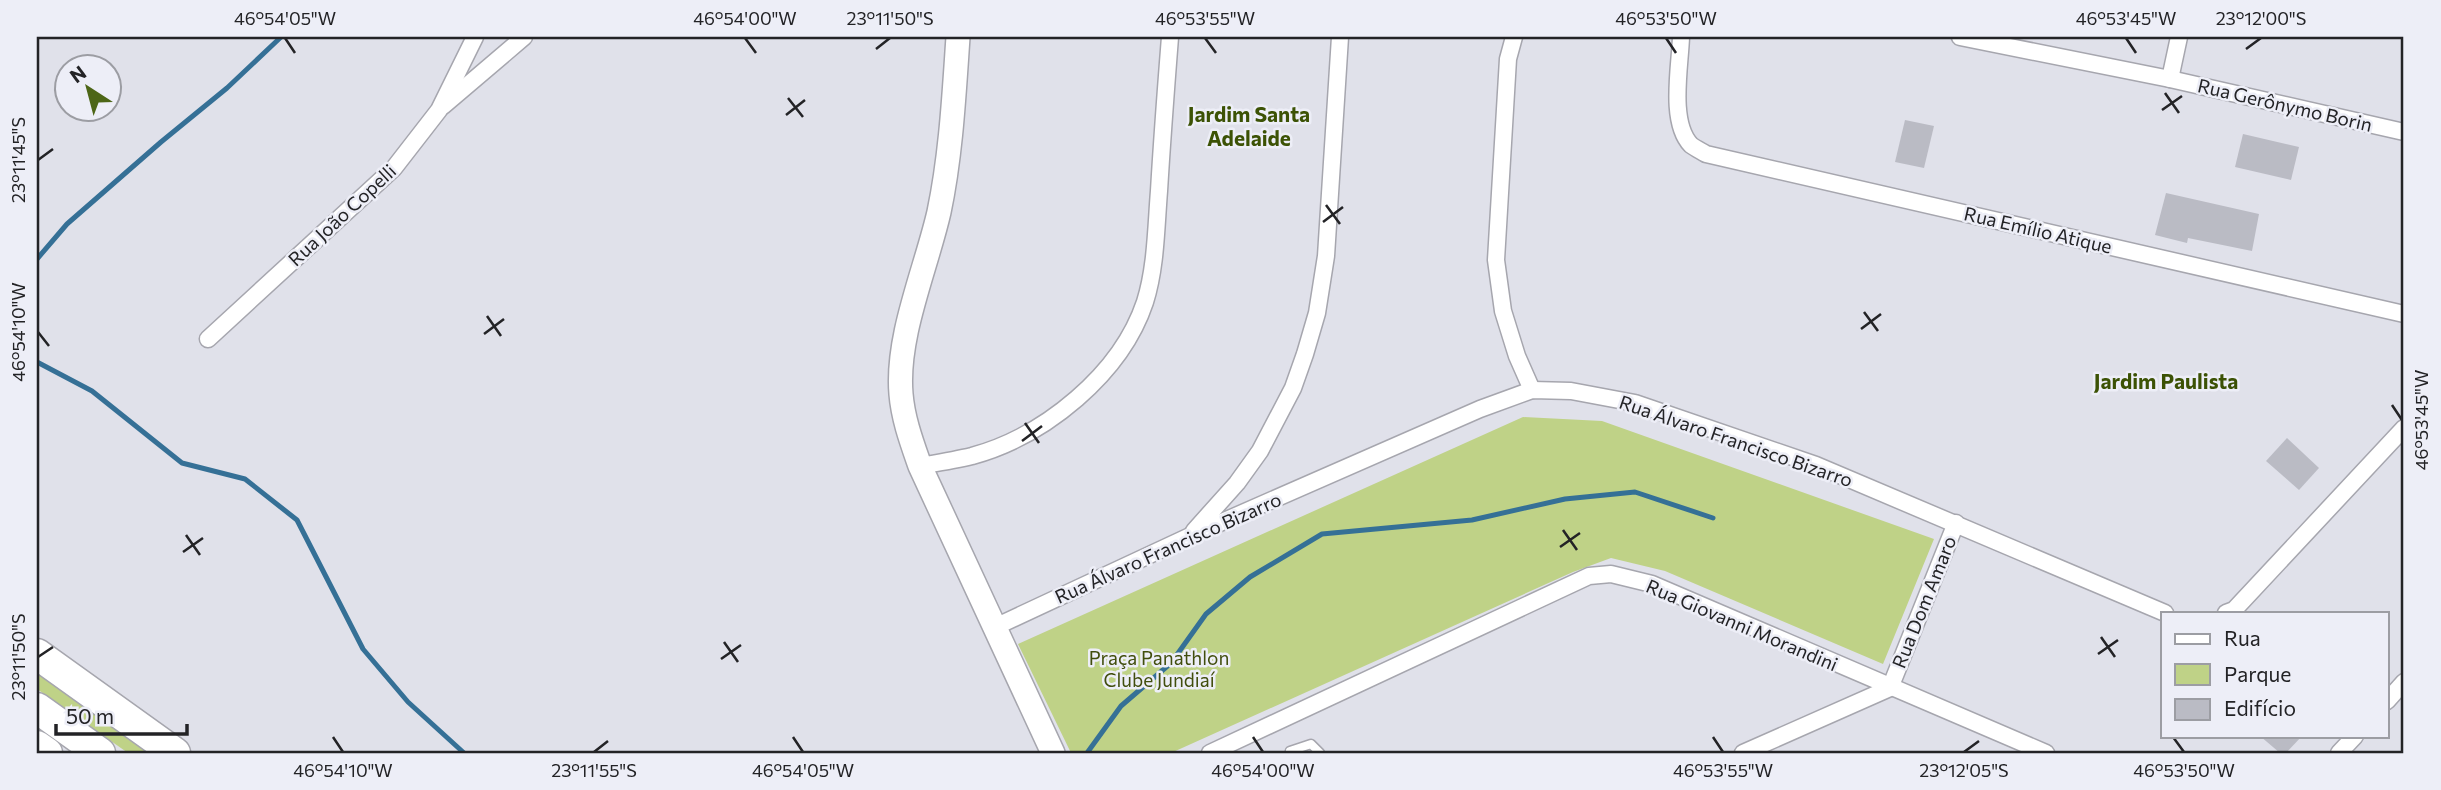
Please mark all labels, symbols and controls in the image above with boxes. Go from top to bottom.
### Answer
text: 46°54'05"W [234,7,336,29]
text: 46°54'00"W [693,7,797,29]
text: 23°11'50"S [846,7,934,29]
text: 46°53'55"W [1155,7,1255,29]
text: 46°53'50"W [1615,7,1717,29]
text: 46°53'45"W [2076,7,2176,29]
text: 23°12'00"S [2216,7,2306,29]
north arrow [52,52,122,122]
text: N [65,60,90,87]
street label: Rua Gerônymo Borin [2196,73,2375,136]
district label: Jardim Santa Adelaide [1188,101,1310,150]
text: 23°11'45"S [7,117,29,203]
street label: Rua João Copelli [283,159,400,270]
street label: Rua Emílio Atique [1962,201,2114,258]
text: 46°54'10"W [7,282,29,382]
district label: Jardim Paulista [2094,368,2238,393]
text: 46°53'45"W [2410,370,2432,470]
street label: Rua Álvaro Francisco Bizarro [1616,390,1856,491]
street label: Rua Álvaro Francisco Bizarro [1051,487,1285,608]
street label: Rua Dom Amaro [1887,532,1961,671]
street label: Rua Giovanni Morandini [1643,574,1841,675]
legend [2161,612,2388,738]
text: 23°11'50"S [7,613,29,701]
text: Rua [2224,625,2261,650]
park label: Praça Panathlon Clube Jundiaí [1089,646,1229,691]
text: Parque [2224,661,2291,686]
scale bar [56,692,187,736]
text: Edifício [2224,695,2296,720]
text: 50 m [66,703,114,728]
text: 46°54'10"W [293,759,393,781]
text: 23°11'55"S [551,759,637,781]
text: 46°54'05"W [752,759,854,781]
text: 46°54'00"W [1211,759,1315,781]
text: 46°53'55"W [1673,759,1773,781]
text: 23°12'05"S [1919,759,2009,781]
text: 46°53'50"W [2133,759,2235,781]

